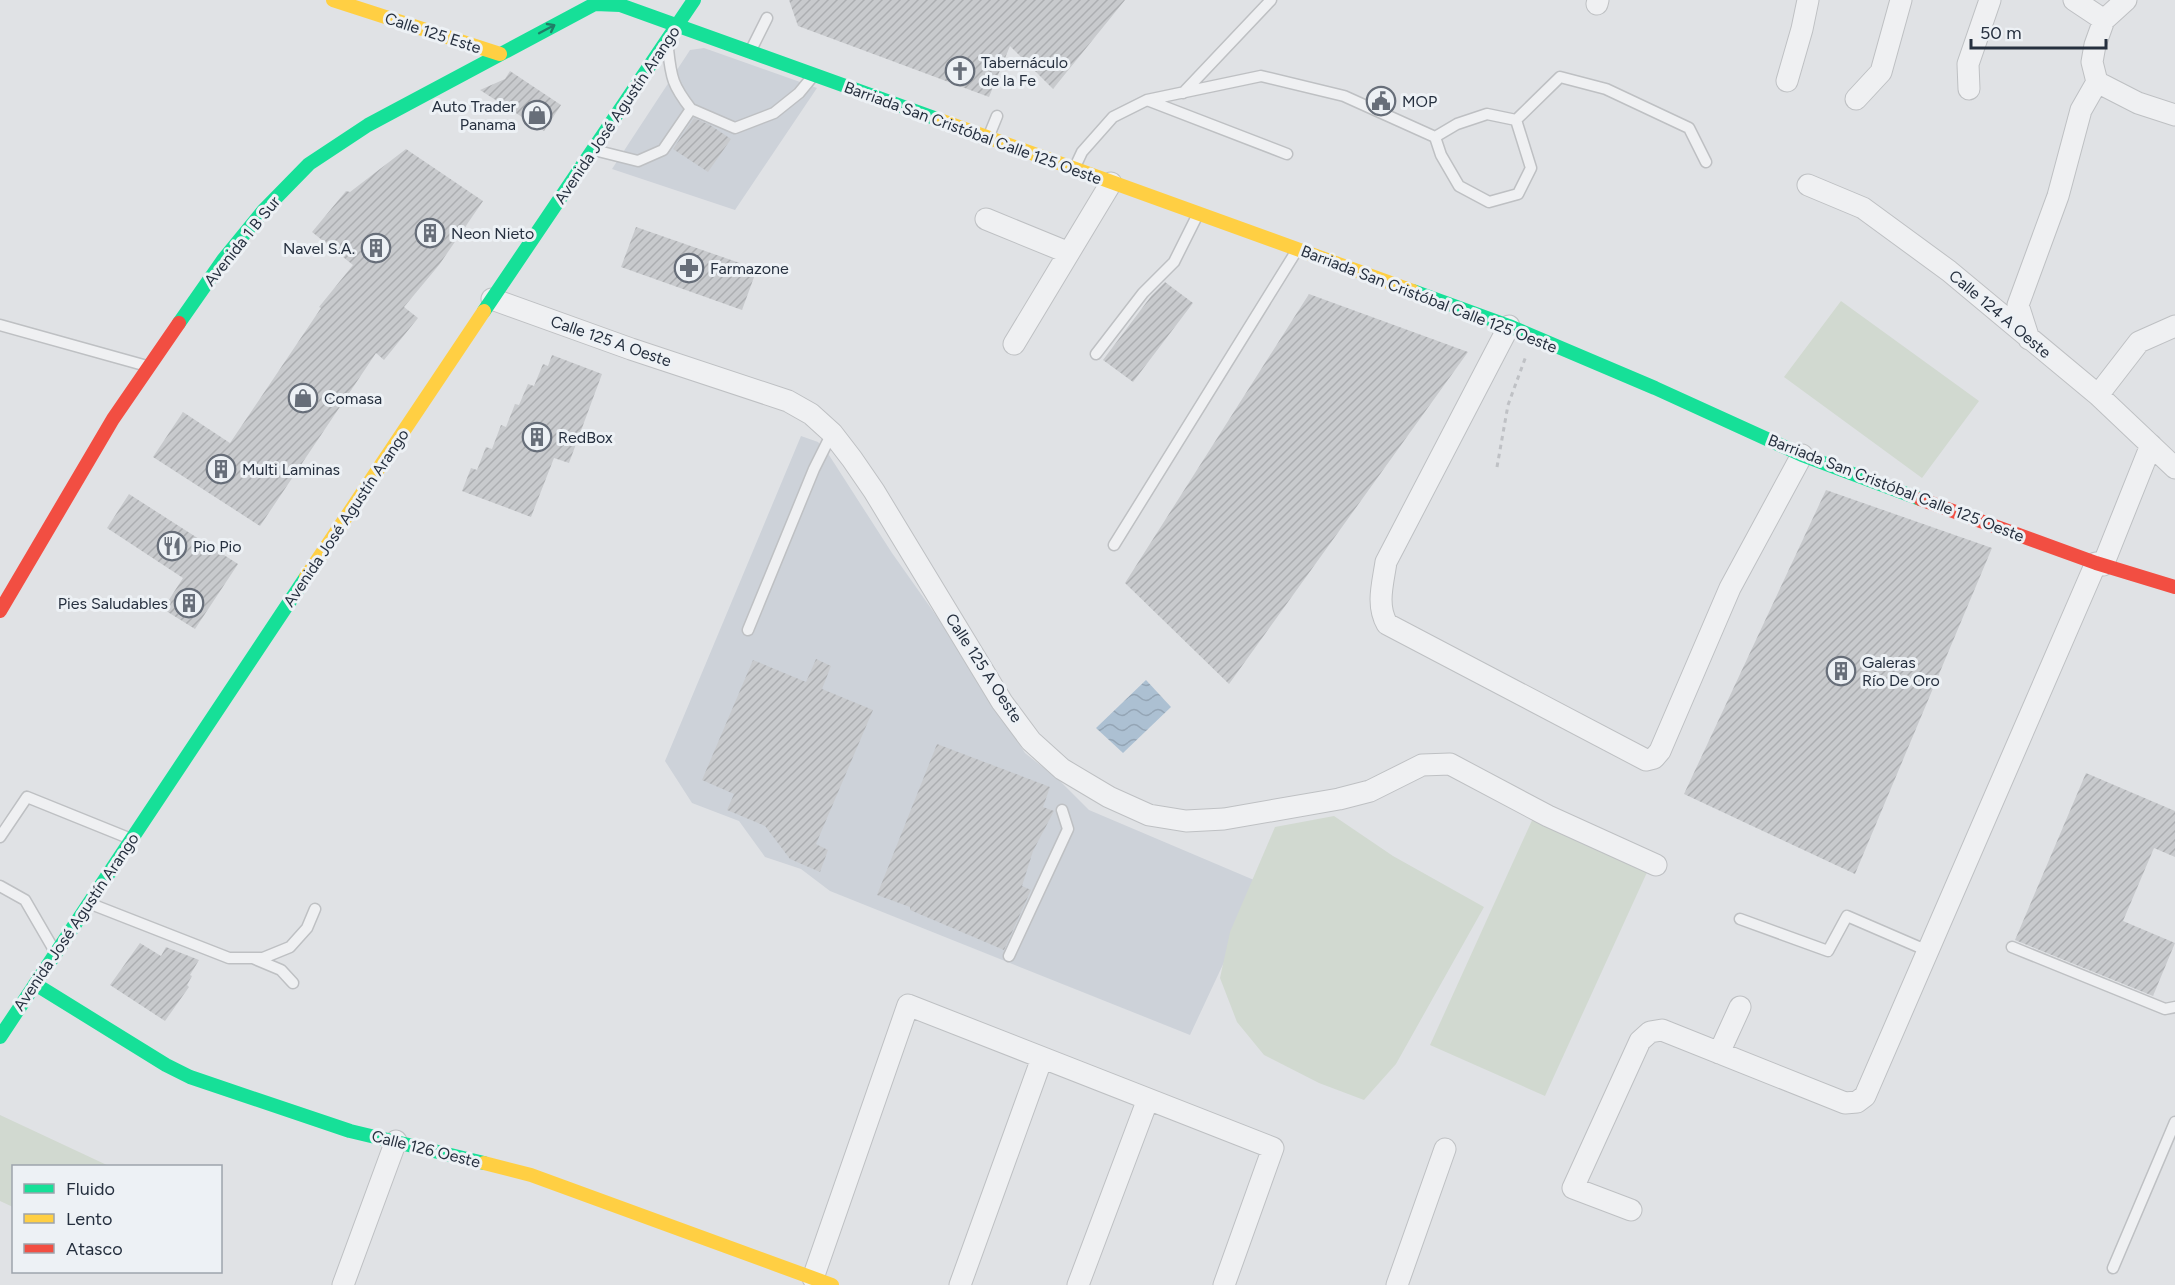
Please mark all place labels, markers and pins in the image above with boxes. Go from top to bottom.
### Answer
place label: Tabernáculo de la Fe [981,53,1068,90]
church icon: Tabernáculo de la Fe [944,55,976,87]
public building icon: MOP [1365,85,1397,117]
place label: MOP [1402,92,1437,111]
place label: Auto Trader Panama [432,97,517,134]
shop icon: Auto Trader Panama [521,99,553,131]
building icon: Neon Nieto [414,217,446,249]
place label: Neon Nieto [451,224,534,243]
building icon: Navel S.A. [360,232,392,264]
place label: Navel S.A. [283,239,355,258]
pharmacy icon: Farmazone [673,252,705,284]
place label: Farmazone [710,259,789,278]
shop icon: Comasa [287,382,319,414]
place label: Comasa [324,389,382,408]
building icon: RedBox [521,421,553,453]
place label: RedBox [558,428,613,447]
building icon: Multi Laminas [205,453,237,485]
place label: Multi Laminas [242,460,340,479]
restaurant icon: Pio Pio [156,530,188,562]
place label: Pio Pio [193,537,241,556]
building icon: Pies Saludables [173,587,205,619]
place label: Pies Saludables [58,594,168,613]
place label: Galeras Río De Oro [1862,653,1940,690]
building icon: Galeras Río De Oro [1825,655,1857,687]

